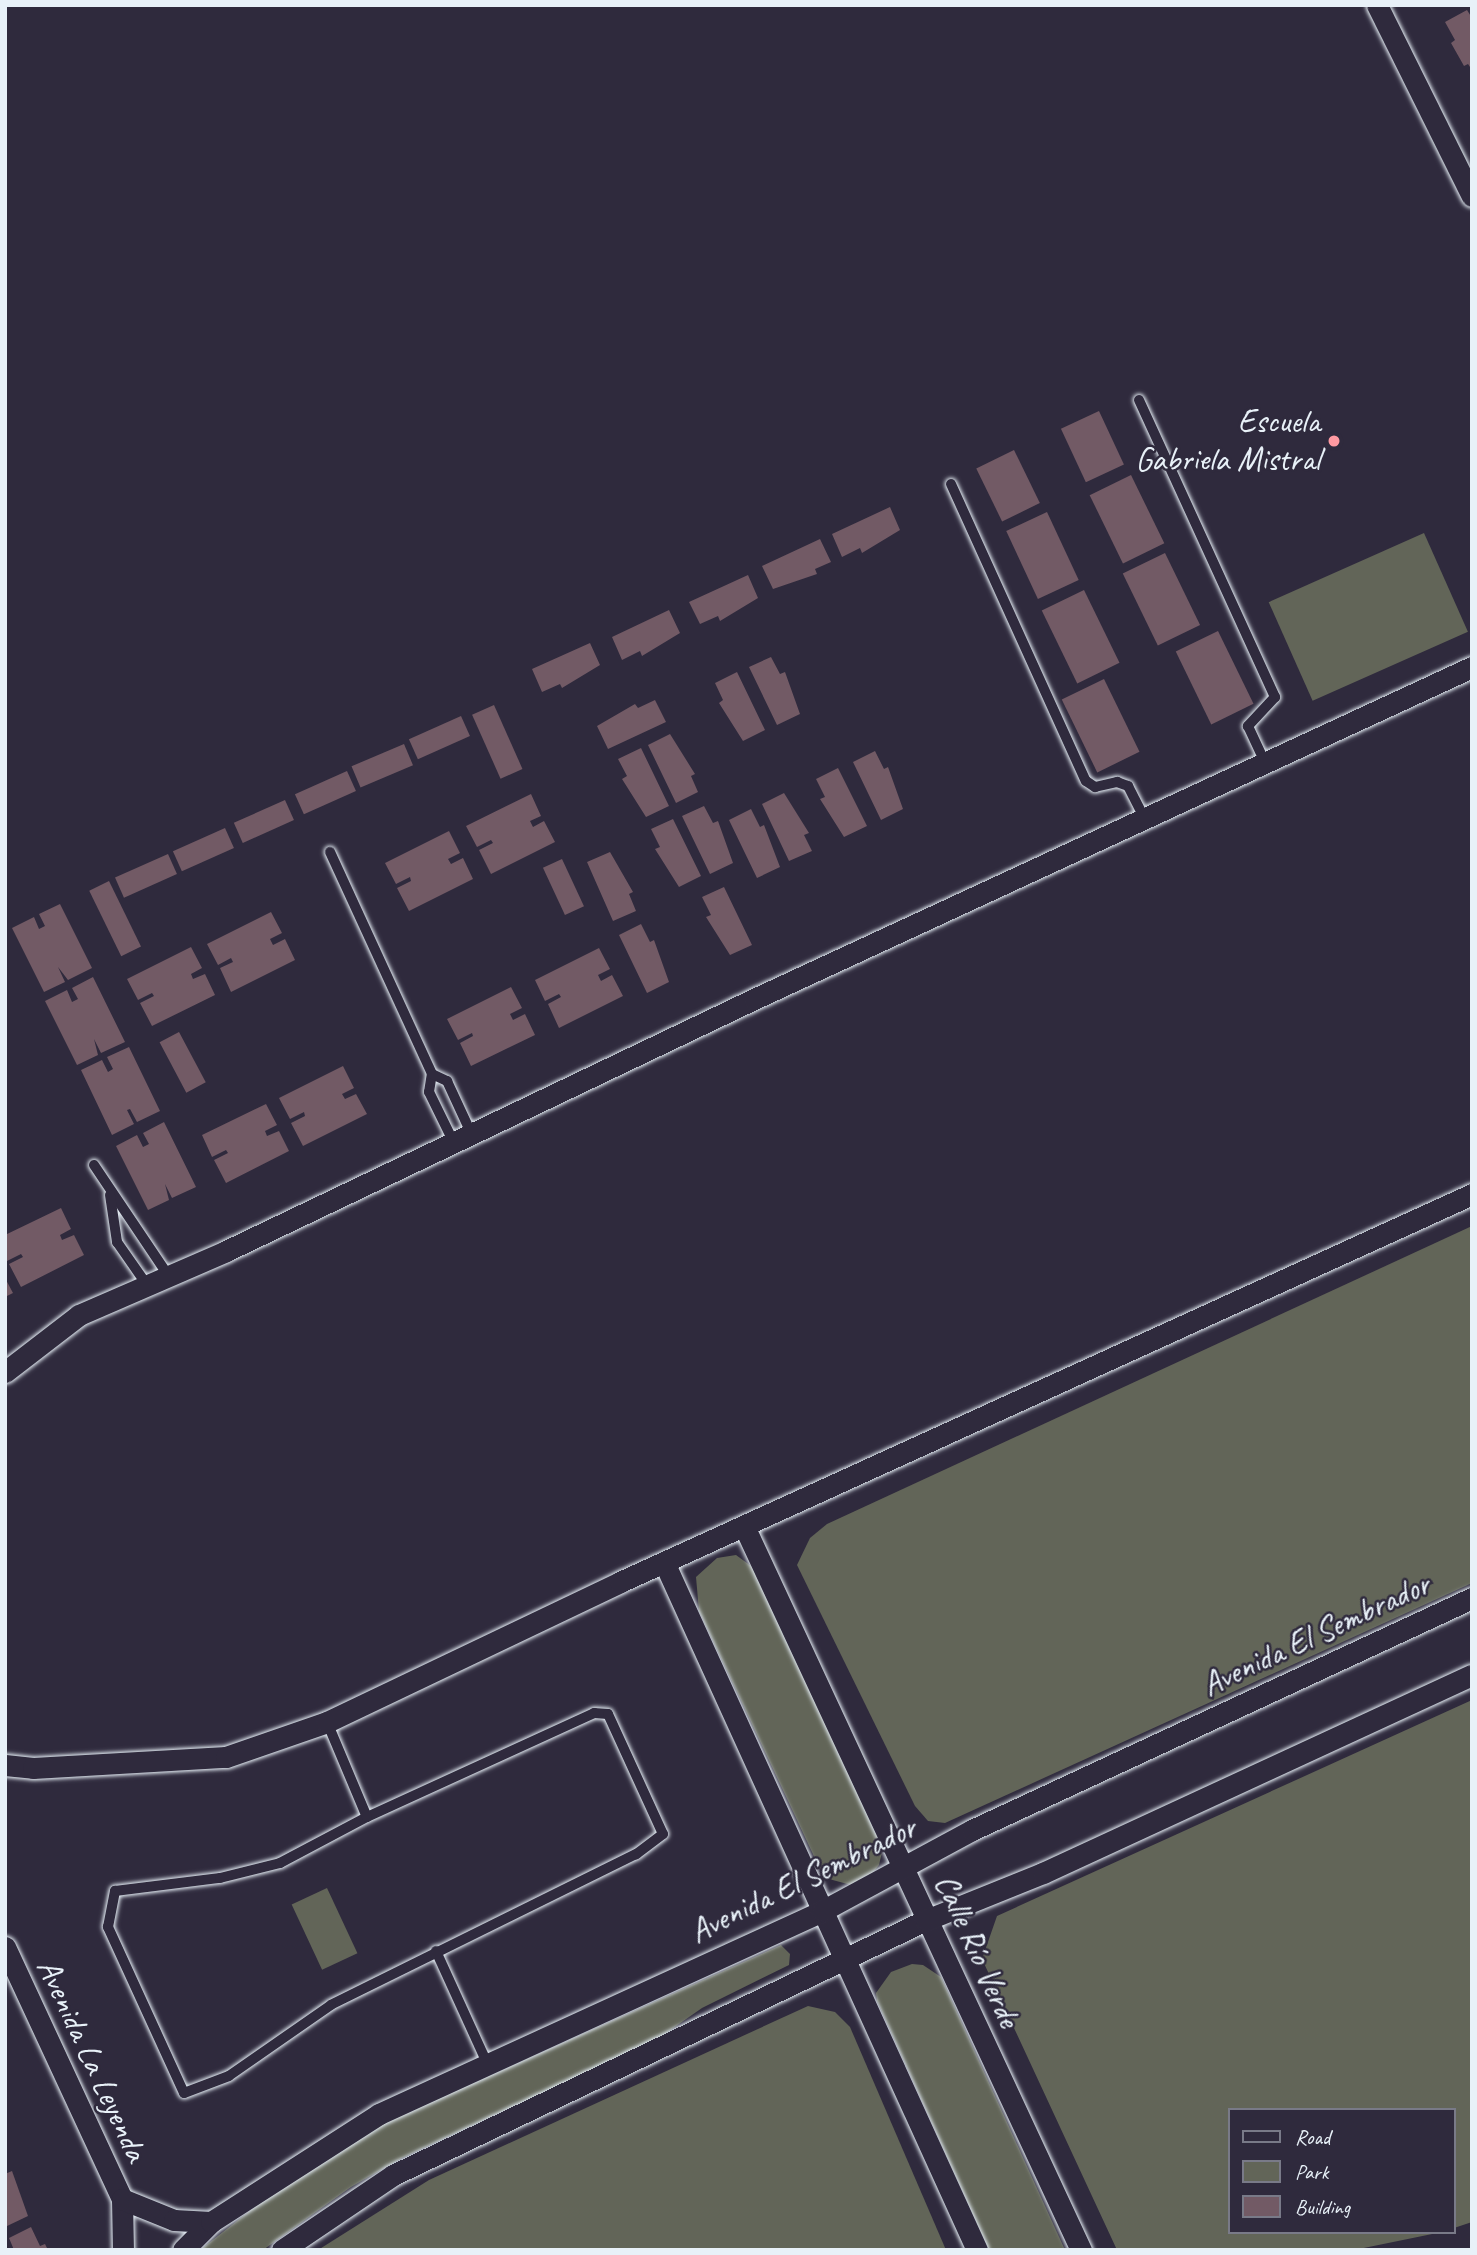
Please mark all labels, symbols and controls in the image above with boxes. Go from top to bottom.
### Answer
place label: Escuela Gabriela Mistral [1135,402,1320,480]
marker: Escuela Gabriela Mistral [1326,433,1342,449]
street label: Avenida El Sembrador [1197,1565,1435,1705]
street label: Avenida El Sembrador [684,1808,922,1952]
street label: Calle Río Verde [925,1868,1029,2034]
street label: Avenida La Leyenda [28,1953,156,2167]
legend [1228,2108,1456,2234]
text: Road [1295,2124,1330,2150]
text: Park [1295,2159,1328,2185]
text: Building [1295,2194,1350,2220]

